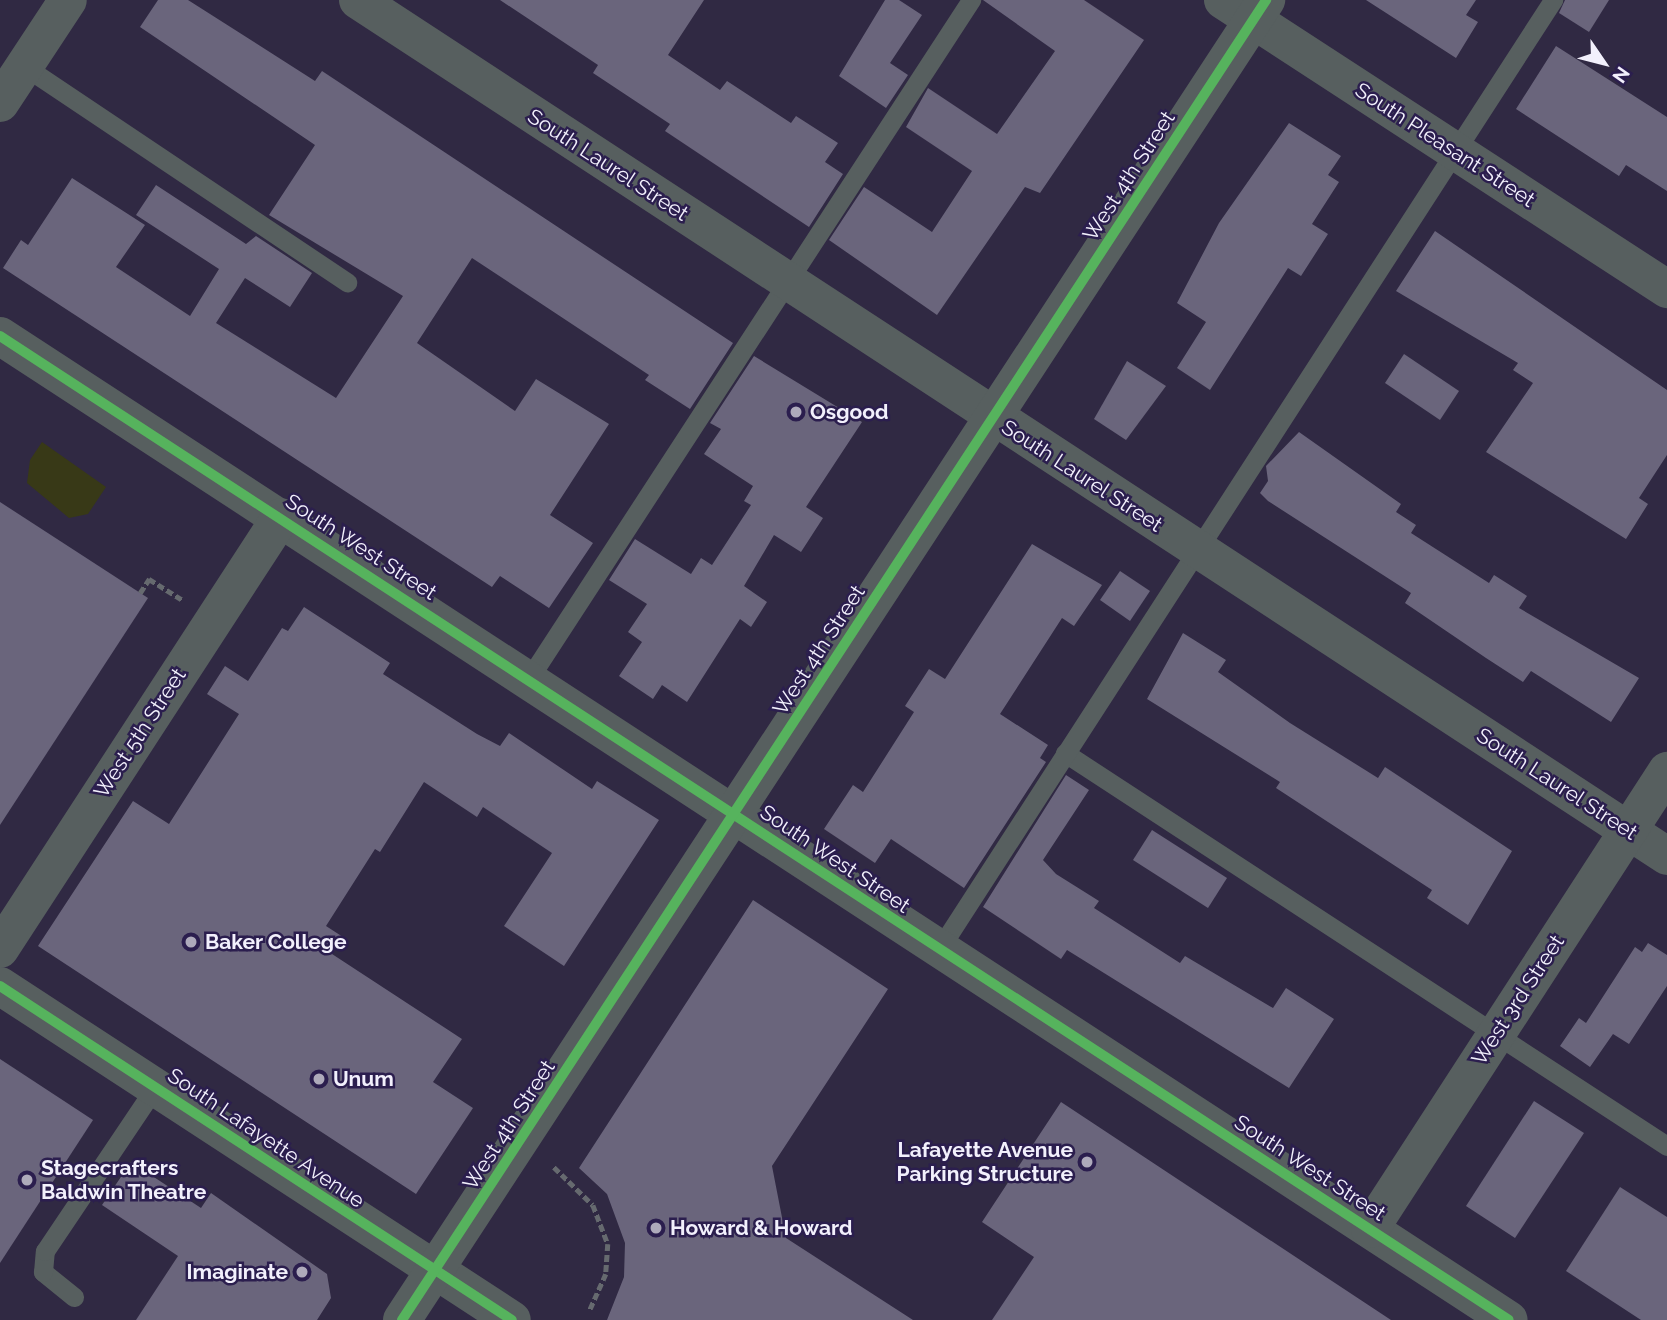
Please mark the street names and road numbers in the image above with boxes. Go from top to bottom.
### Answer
street label: South Pleasant Street [1350,77,1540,213]
street label: South Laurel Street [523,103,693,227]
street label: West 4th Street [1078,106,1180,246]
street label: South Laurel Street [997,414,1167,538]
street label: South West Street [280,489,442,605]
street label: West 4th Street [768,580,870,720]
street label: West 5th Street [89,663,191,803]
street label: South Laurel Street [1472,722,1642,846]
street label: South West Street [755,799,915,919]
street label: West 3rd Street [1466,930,1570,1070]
street label: West 4th Street [458,1055,560,1195]
street label: South Lafayette Avenue [163,1063,369,1213]
street label: South West Street [1229,1110,1391,1226]

